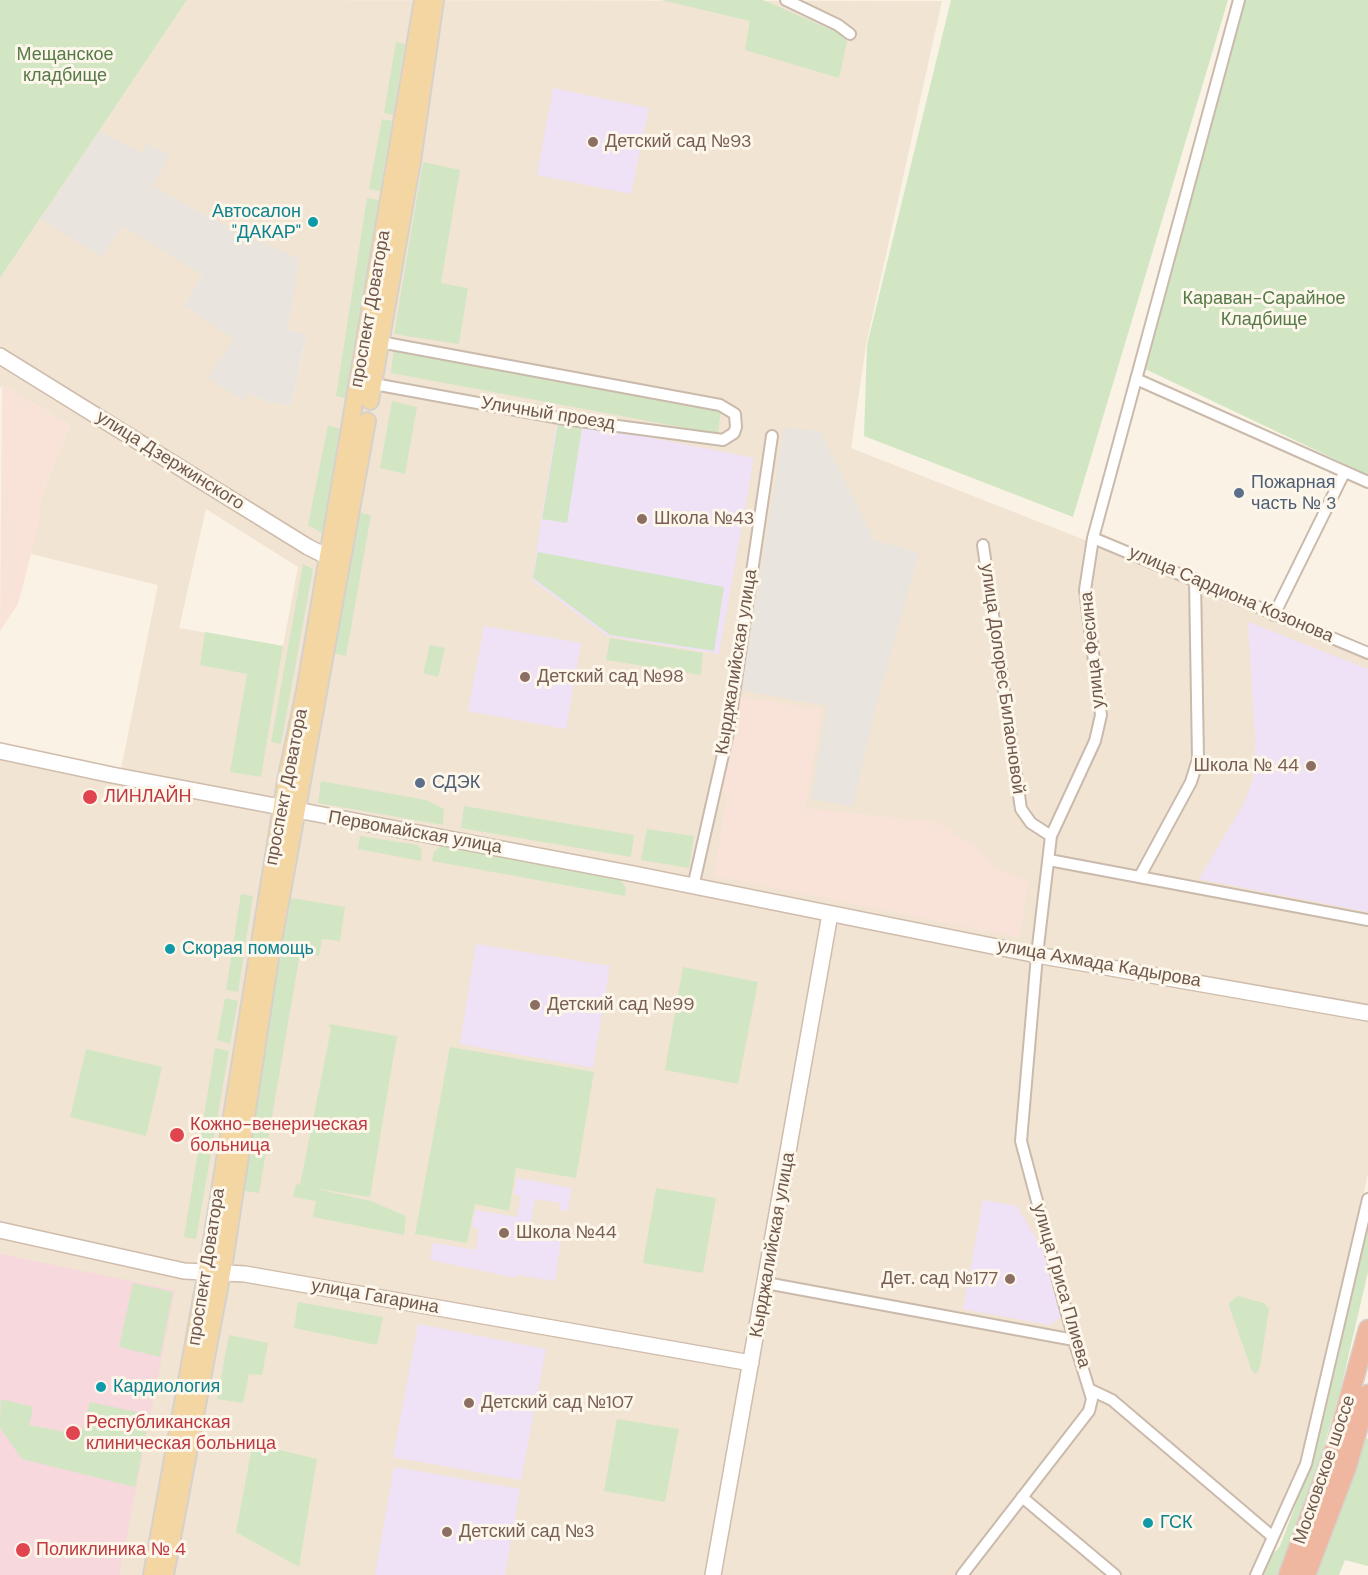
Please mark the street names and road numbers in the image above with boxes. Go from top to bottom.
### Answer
street label: проспект Доватора [347,229,395,389]
street label: Уличный проезд [479,393,617,435]
street label: улица Дзержинского [92,407,248,515]
street label: улица Сардиона Козонова [1125,542,1337,648]
street label: улица Долорес Билаоновой [975,562,1029,796]
street label: Кырджалийская улица [712,568,762,756]
street label: улица Фесина [1076,591,1110,709]
street label: проспект Доватора [261,707,313,867]
street label: Первомайская улица [326,807,504,859]
street label: улица Ахмада Кадырова [996,935,1202,993]
street label: Кырджалийская улица [746,1151,800,1339]
street label: проспект Доватора [184,1187,230,1347]
street label: улица Гриса Плиева [1027,1201,1095,1371]
street label: улица Гагарина [309,1275,441,1319]
street label: Московское шоссе [1289,1393,1361,1547]

